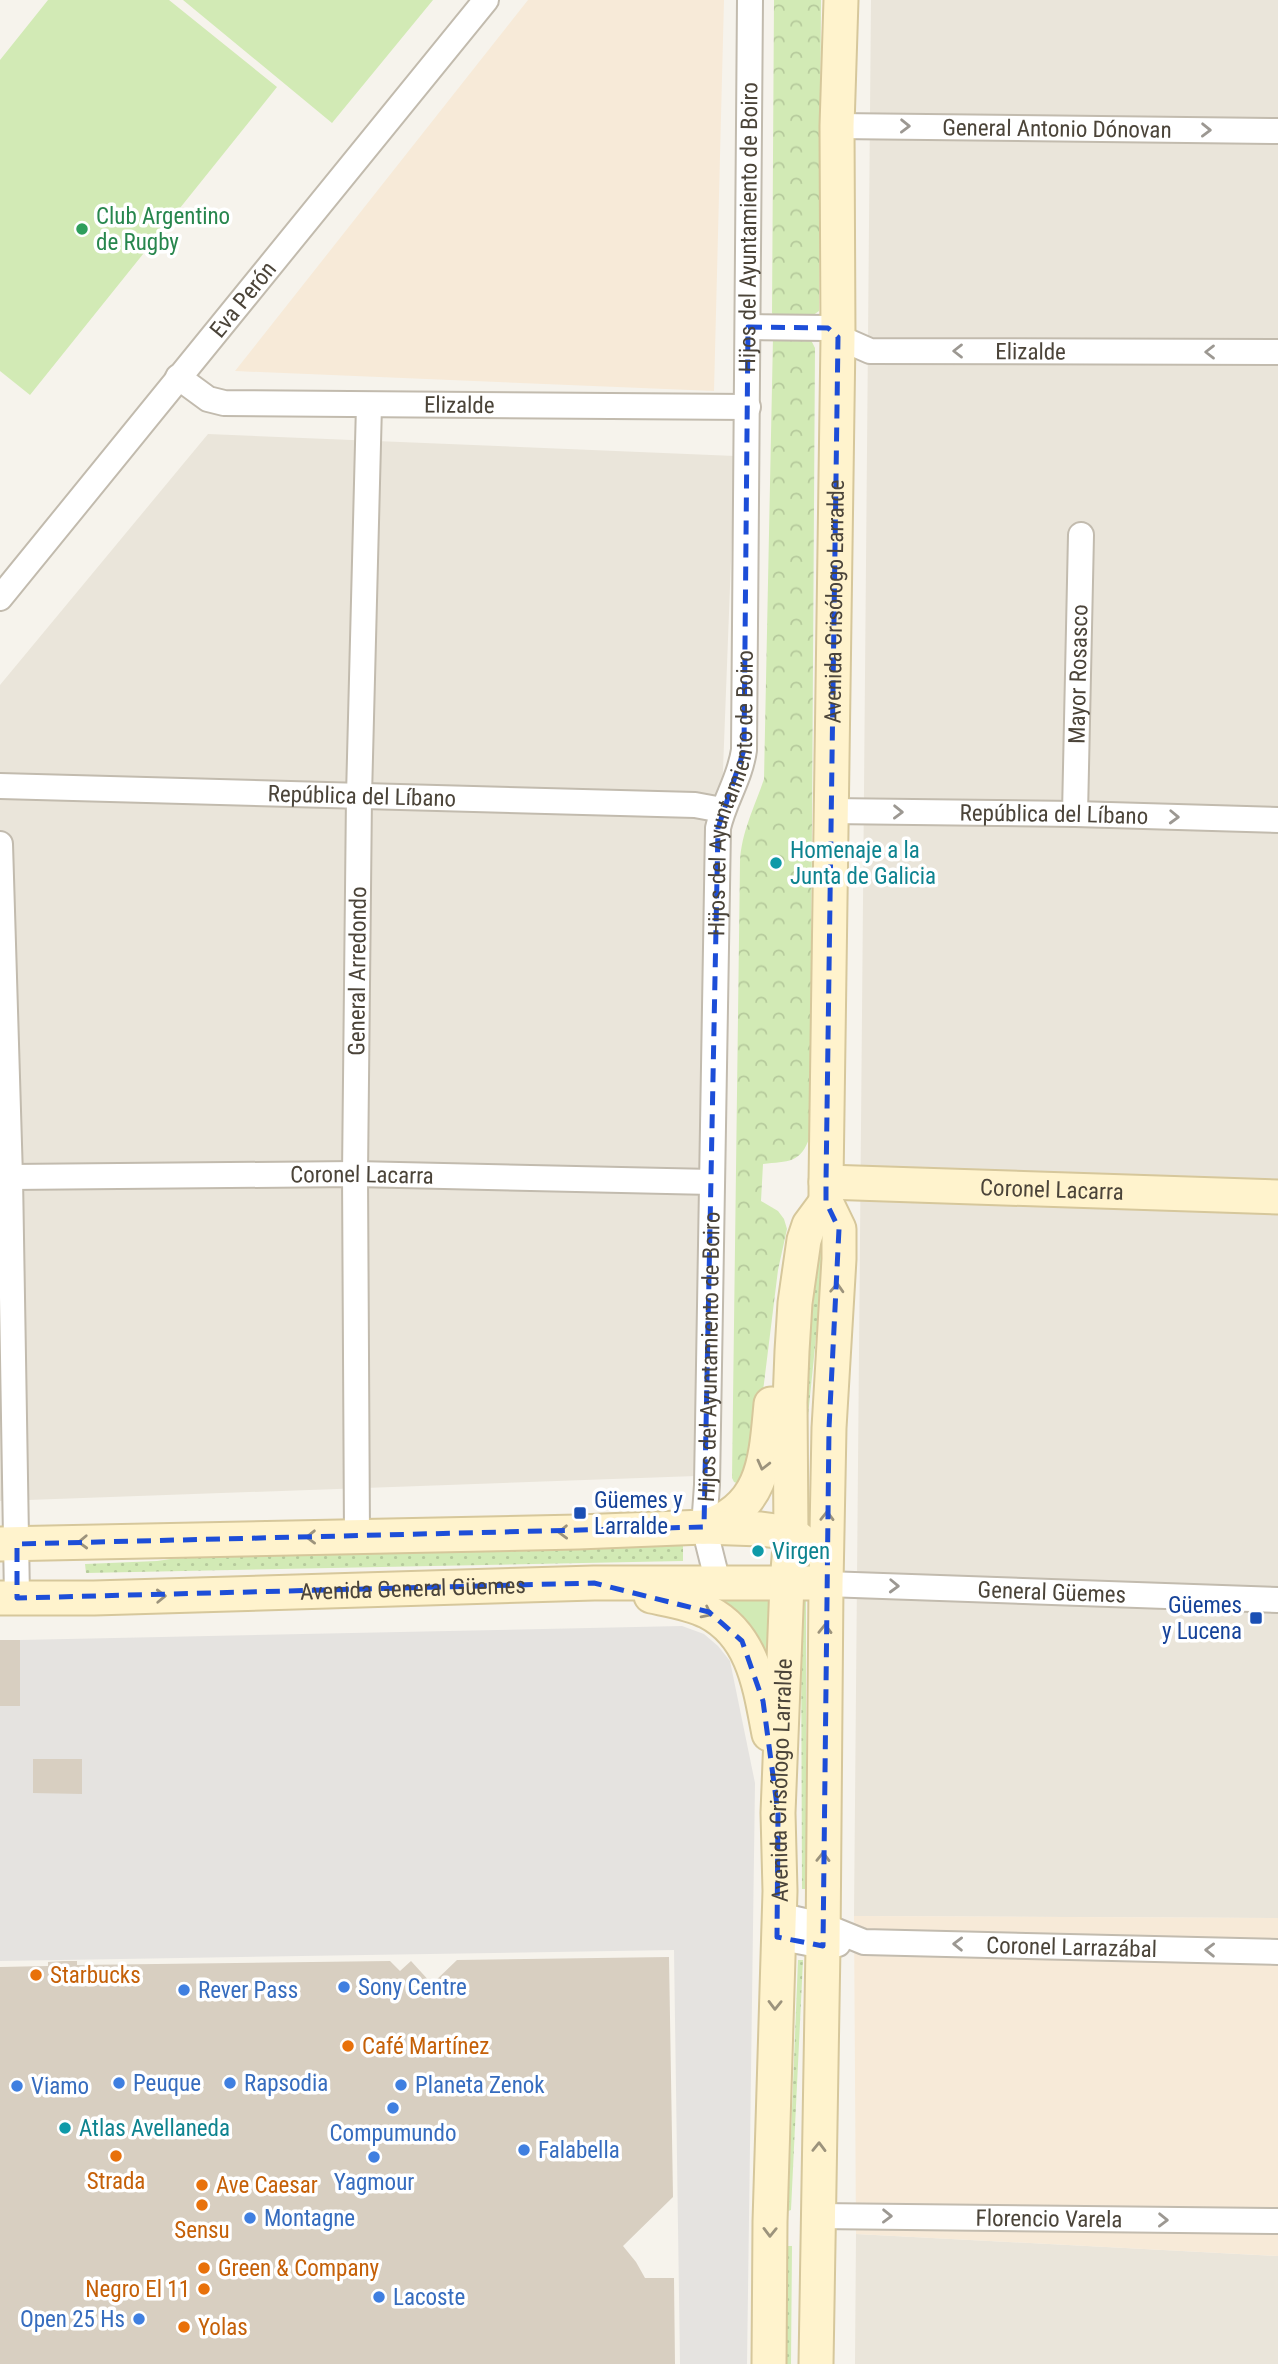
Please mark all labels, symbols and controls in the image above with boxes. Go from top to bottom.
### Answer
street label: Hijos del Ayuntamiento de Boiro [734,82,763,373]
street label: General Antonio Dónovan [942,114,1172,144]
one-way arrow [900,119,911,134]
one-way arrow [1201,122,1212,138]
place label: Club Argentino de Rugby [96,203,230,256]
marker: Club Argentino de Rugby [74,221,90,237]
street label: Eva Perón [204,256,282,343]
street label: Elizalde [995,338,1066,365]
one-way arrow [952,343,963,359]
one-way arrow [1204,344,1215,360]
street label: Elizalde [424,392,495,419]
street label: Avenida Crisólogo Larralde [820,479,850,724]
street label: Mayor Rosasco [1064,604,1094,744]
street label: Hijos del Ayuntamiento de Boiro [703,650,759,936]
street label: República del Líbano [267,780,456,812]
street label: República del Líbano [960,800,1149,830]
one-way arrow [893,804,904,820]
one-way arrow [1169,810,1180,825]
place label: Homenaje a la Junta de Galicia [790,837,936,890]
marker: Homenaje a la Junta de Galicia [768,855,784,871]
street label: General Arredondo [343,886,372,1056]
street label: Coronel Lacarra [290,1161,434,1190]
street label: Coronel Lacarra [980,1174,1124,1206]
street label: Hijos del Ayuntamiento de Boiro [693,1211,726,1503]
one-way arrow [830,1283,845,1294]
one-way arrow [757,1459,771,1471]
place label: Güemes y Larralde [594,1487,683,1540]
marker: Güemes y Larralde [572,1505,588,1521]
one-way arrow [819,1510,835,1520]
one-way arrow [557,1524,568,1540]
one-way arrow [305,1529,316,1545]
one-way arrow [78,1535,89,1550]
place label: Virgen [772,1538,830,1565]
marker: Virgen [750,1543,766,1559]
street label: Avenida General Güemes [300,1572,526,1606]
street label: General Güemes [977,1576,1127,1609]
one-way arrow [889,1579,900,1594]
one-way arrow [156,1588,167,1603]
place label: Güemes y Lucena [1162,1592,1242,1645]
one-way arrow [700,1604,712,1618]
marker: Güemes y Lucena [1248,1610,1264,1626]
one-way arrow [817,1623,833,1634]
street label: Avenida Crisólogo Larralde [765,1658,798,1902]
one-way arrow [815,1851,831,1861]
street label: Coronel Larrazábal [986,1932,1157,1963]
one-way arrow [952,1937,963,1952]
one-way arrow [1204,1942,1215,1958]
place label: Starbucks [50,1962,141,1989]
marker: Starbucks [28,1967,44,1983]
place label: Sony Centre [358,1974,467,2001]
place label: Rever Pass [198,1977,298,2004]
marker: Sony Centre [336,1979,352,1995]
marker: Rever Pass [176,1982,192,1998]
one-way arrow [768,2000,783,2011]
place label: Café Martínez [362,2033,489,2060]
marker: Café Martínez [340,2038,356,2054]
place label: Peuque [133,2070,201,2097]
place label: Rapsodia [244,2070,328,2097]
place label: Planeta Zenok [415,2072,545,2099]
place label: Viamo [31,2073,89,2100]
marker: Peuque [111,2075,127,2091]
marker: Rapsodia [222,2075,238,2091]
marker: Planeta Zenok [393,2077,409,2093]
marker: Viamo [9,2078,25,2094]
marker: Compumundo [385,2100,401,2116]
place label: Atlas Avellaneda [79,2115,230,2142]
marker: Atlas Avellaneda [57,2120,73,2136]
place label: Compumundo [330,2120,456,2147]
place label: Falabella [538,2137,620,2164]
marker: Falabella [516,2142,532,2158]
one-way arrow [812,2142,827,2153]
marker: Strada [108,2148,124,2164]
marker: Yagmour [366,2149,382,2165]
place label: Strada [87,2168,145,2195]
place label: Yagmour [334,2169,414,2196]
place label: Ave Caesar [216,2172,318,2199]
marker: Ave Caesar [194,2177,210,2193]
marker: Sensu [194,2197,210,2213]
place label: Montagne [264,2205,355,2232]
street label: Florencio Varela [976,2205,1122,2233]
one-way arrow [881,2209,892,2224]
marker: Montagne [242,2210,258,2226]
one-way arrow [1158,2212,1169,2227]
place label: Sensu [174,2217,230,2244]
one-way arrow [762,2228,778,2238]
place label: Green & Company [218,2255,380,2282]
marker: Green & Company [196,2260,212,2276]
place label: Negro El 11 [85,2276,190,2303]
marker: Negro El 11 [196,2281,212,2297]
place label: Lacoste [393,2284,465,2311]
marker: Lacoste [371,2289,387,2305]
place label: Open 25 Hs [20,2306,125,2333]
marker: Open 25 Hs [131,2311,147,2327]
place label: Yolas [198,2314,248,2341]
marker: Yolas [176,2319,192,2335]

